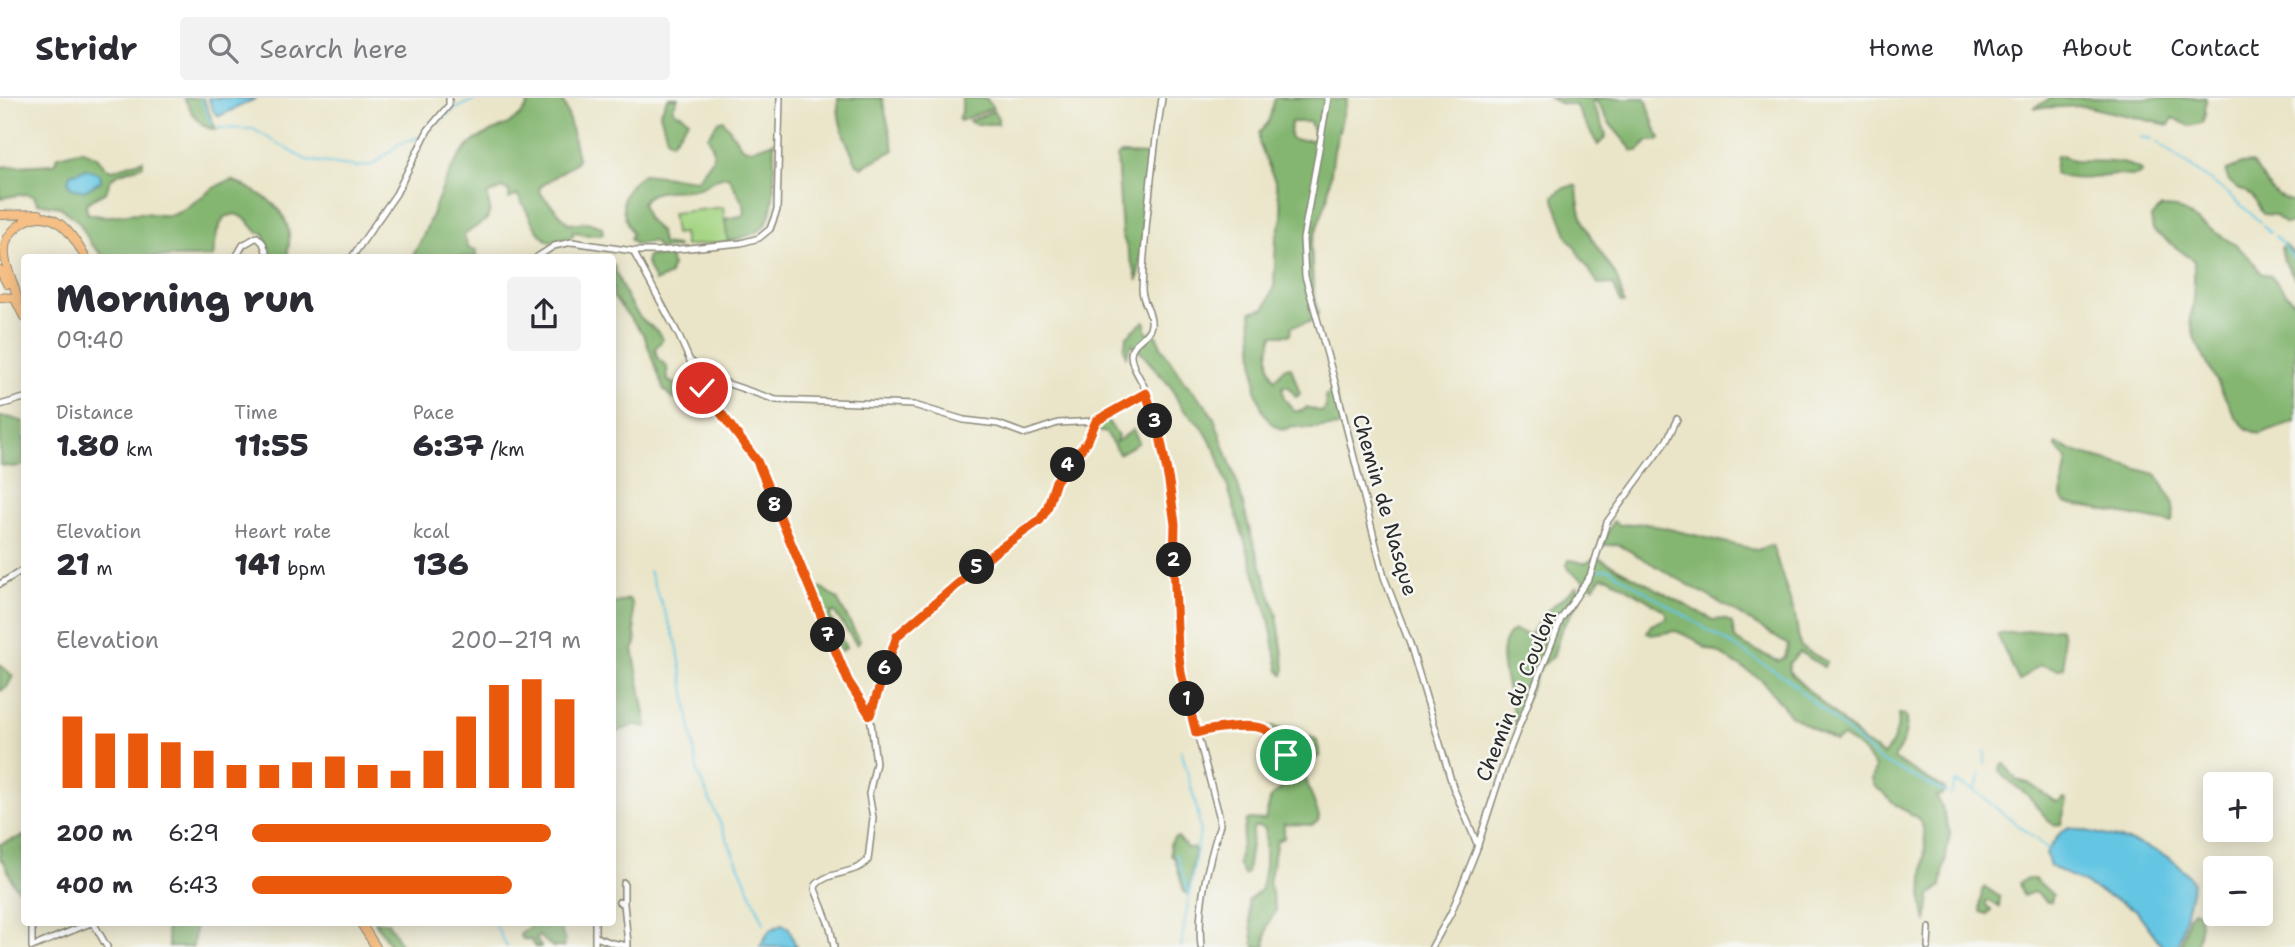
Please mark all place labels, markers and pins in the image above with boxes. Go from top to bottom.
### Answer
pin [672,358,732,418]
pin: 3 [1138,404,1172,438]
pin: 4 [1050,448,1086,482]
pin: 8 [758,488,792,522]
pin: 2 [1156,542,1192,578]
pin: 5 [960,550,995,584]
pin: 7 [810,618,846,652]
pin: 6 [868,650,903,686]
pin: 1 [1170,682,1204,716]
pin [1256,725,1316,785]

